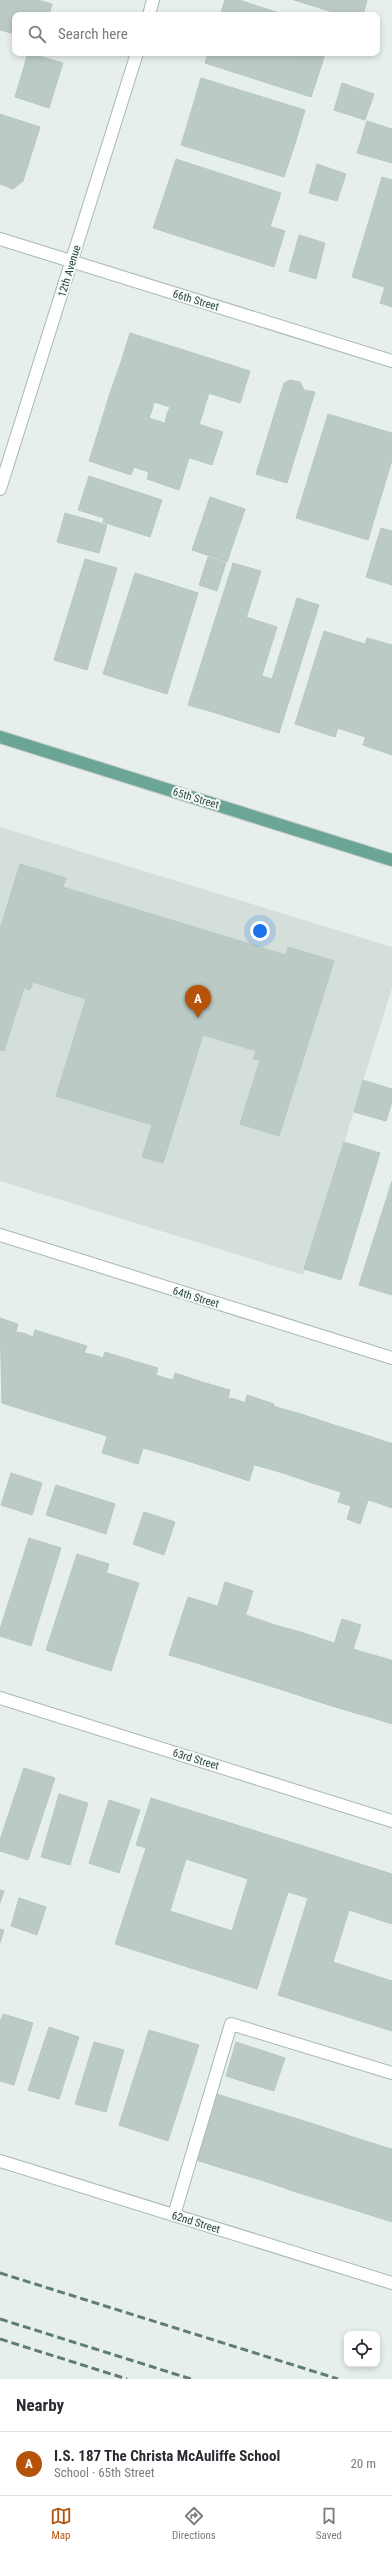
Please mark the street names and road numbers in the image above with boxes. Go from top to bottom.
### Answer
street label: 12th Avenue [55,244,84,299]
street label: 66th Street [171,287,221,314]
street label: 65th Street [171,785,221,812]
street label: 64th Street [171,1284,221,1311]
street label: 63rd Street [171,1746,221,1773]
street label: 62nd Street [170,2209,222,2236]

